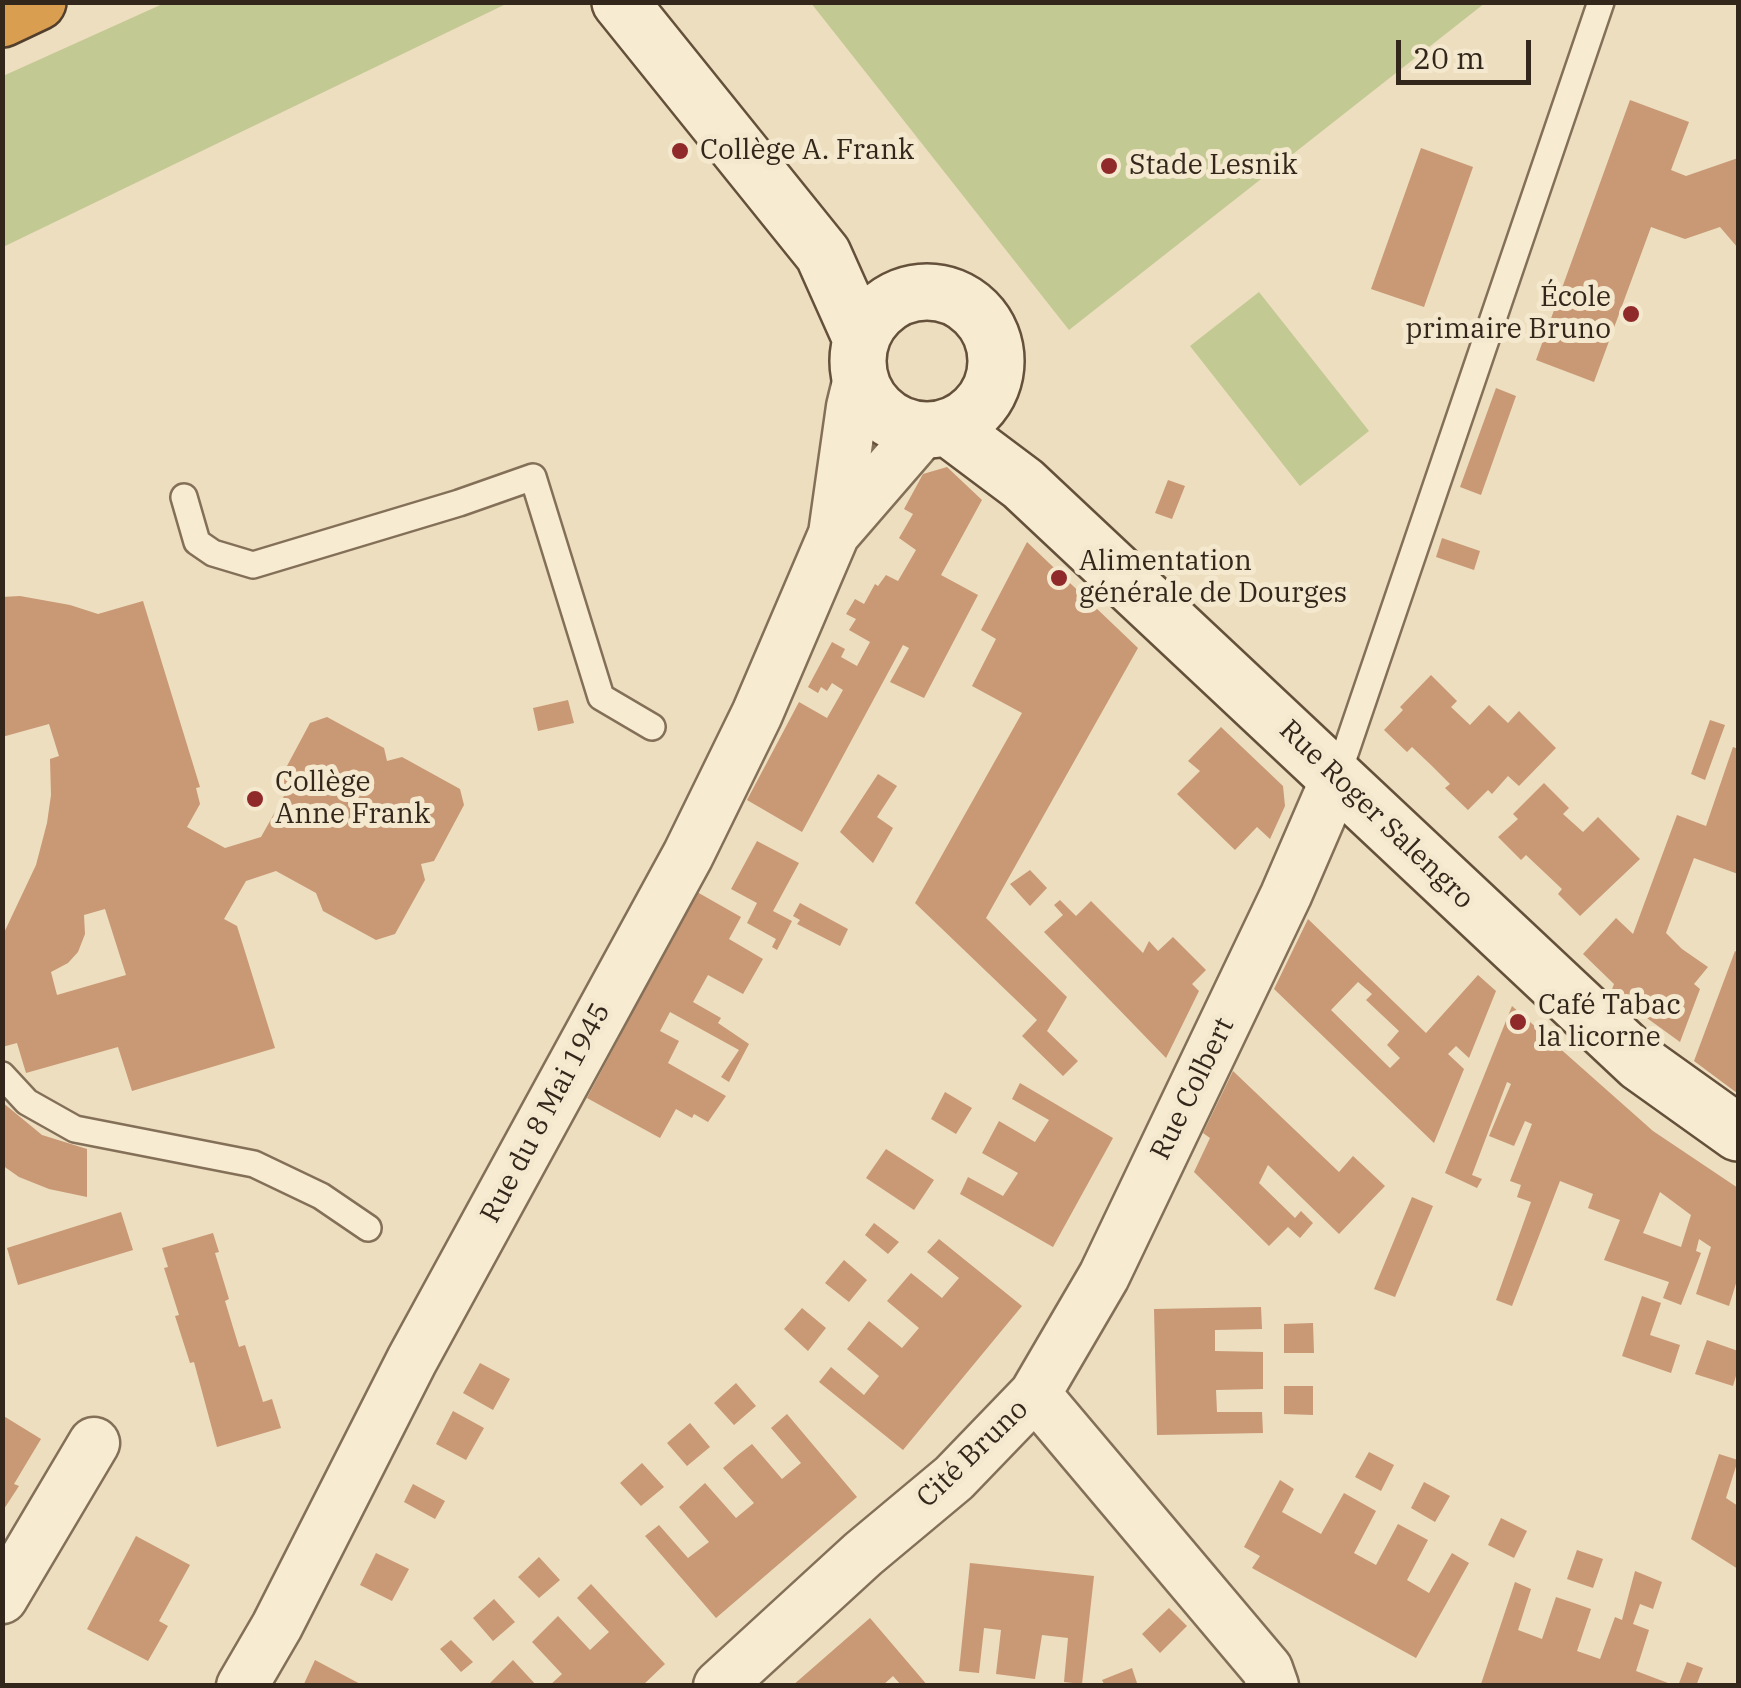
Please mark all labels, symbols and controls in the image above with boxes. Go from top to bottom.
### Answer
scale bar [1401,20,1536,82]
text: 20 m [1413,38,1485,77]
place label: Collège A. Frank [700,134,914,168]
marker: Collège A. Frank [669,140,691,162]
place label: Stade Lesnik [1129,149,1298,183]
marker: Stade Lesnik [1098,155,1120,177]
place label: École primaire Bruno [1405,281,1611,347]
marker: École primaire Bruno [1620,303,1642,325]
place label: Alimentation générale de Dourges [1079,545,1347,611]
marker: Alimentation générale de Dourges [1048,567,1070,589]
street label: Rue Roger Salengro [1272,714,1480,916]
place label: Collège Anne Frank [275,766,430,832]
marker: Collège Anne Frank [244,788,266,810]
place label: Café Tabac la licorne [1538,989,1681,1055]
street label: Rue du 8 Mai 1945 [474,997,618,1229]
marker: Café Tabac la licorne [1507,1011,1529,1033]
street label: Rue Colbert [1144,1012,1242,1166]
street label: Cité Bruno [911,1393,1035,1515]

